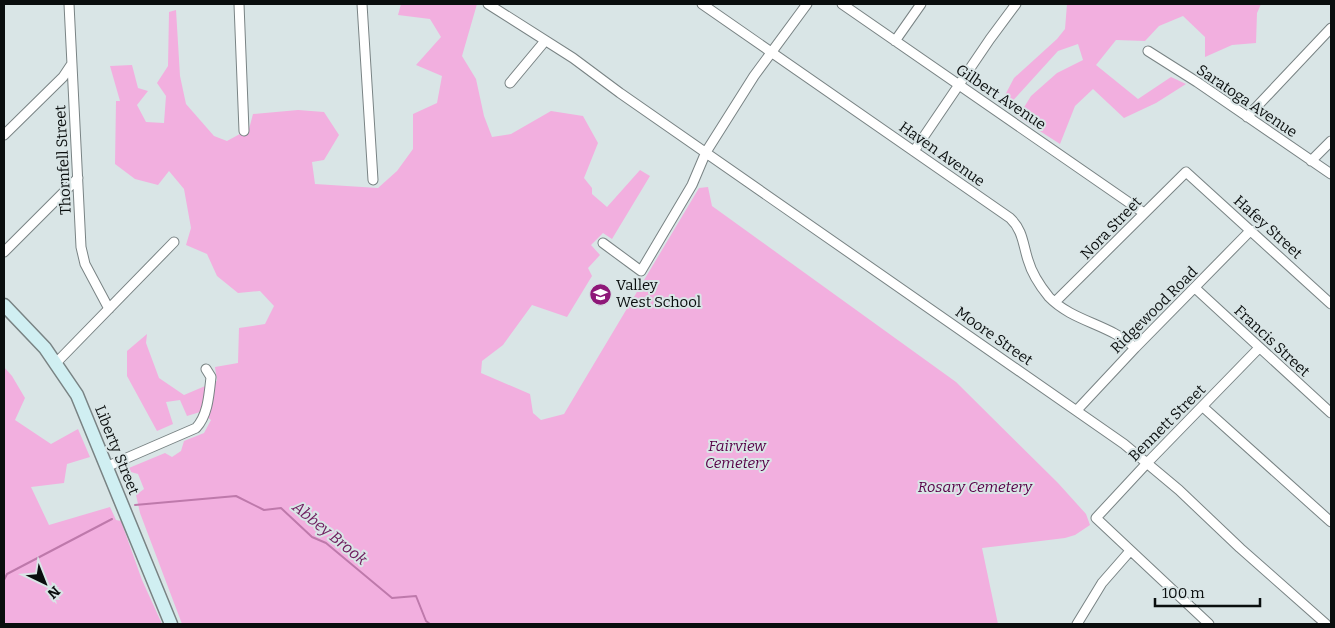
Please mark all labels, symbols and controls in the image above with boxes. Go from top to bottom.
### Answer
street label: Gilbert Avenue [953,60,1049,134]
street label: Saratoga Avenue [1193,61,1301,141]
street label: Thornfell Street [51,104,75,215]
street label: Haven Avenue [896,118,988,190]
street label: Hafey Street [1230,191,1306,263]
street label: Nora Street [1077,193,1146,263]
street label: Ridgewood Road [1107,263,1201,357]
place label: Valley West School [616,276,701,311]
school or university icon: Valley West School [588,282,612,306]
street label: Francis Street [1231,302,1314,381]
street label: Moore Street [952,303,1037,370]
street label: Bennett Street [1125,380,1210,465]
street label: Liberty Street [91,403,143,498]
park label: Fairview Cemetery [705,437,770,472]
park label: Rosary Cemetery [918,478,1034,496]
water label: Abbey Brook [288,497,371,569]
north arrow [20,558,70,608]
scale bar [1155,576,1260,608]
text: N [44,582,63,602]
text: 100 m [1162,584,1205,602]

